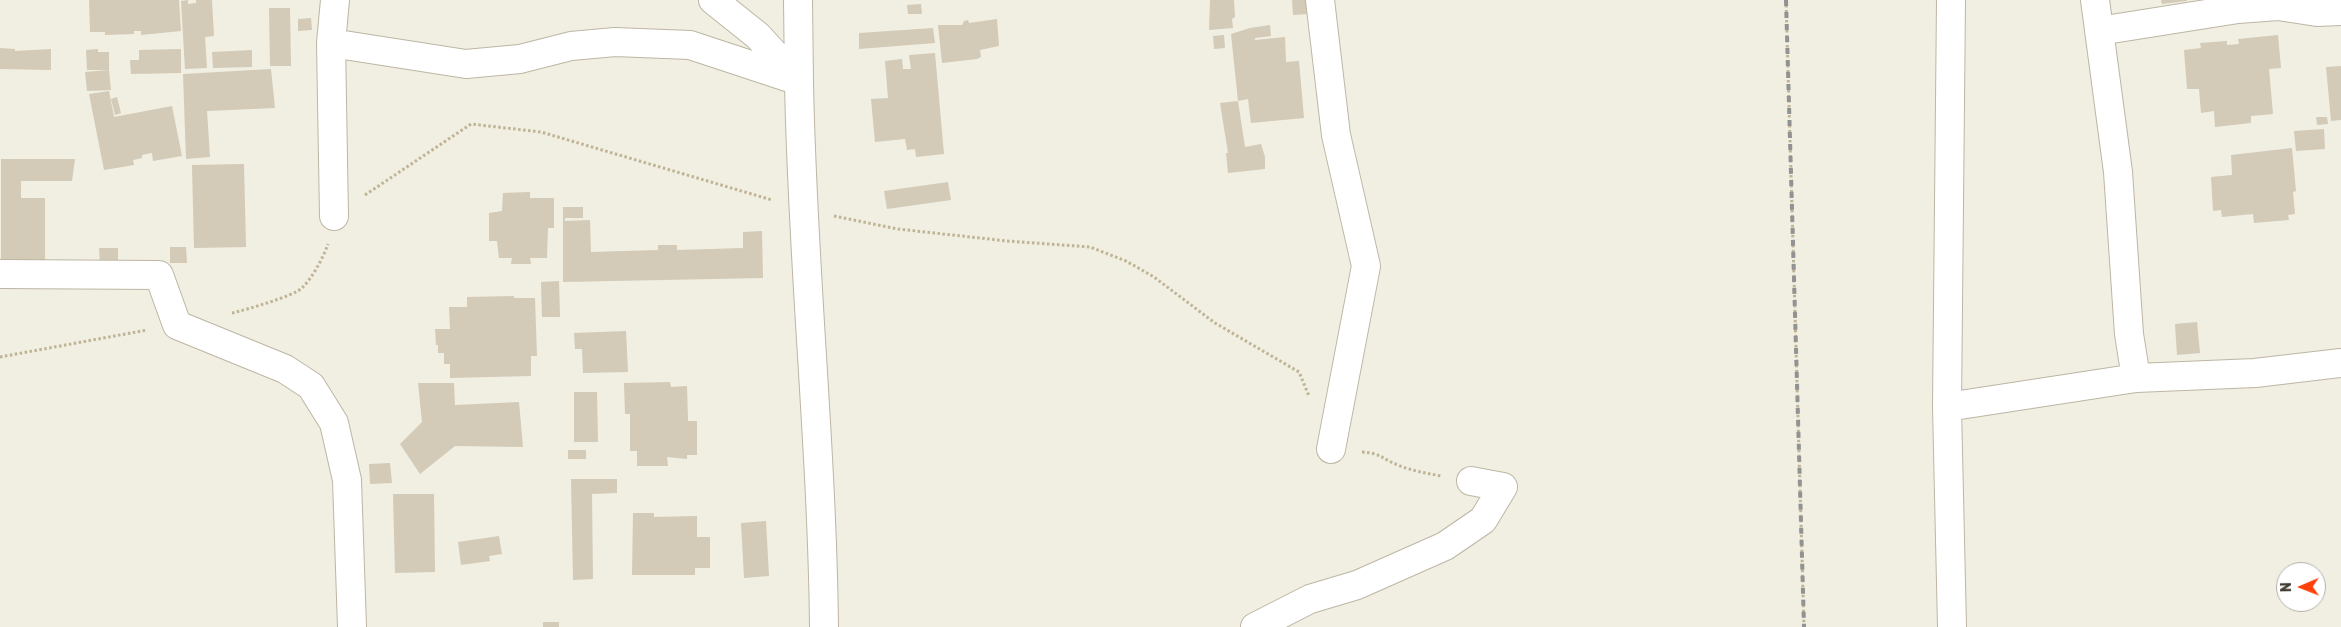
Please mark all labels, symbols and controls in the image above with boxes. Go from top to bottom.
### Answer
north arrow [2276,562,2326,612]
text: N [2278,582,2295,592]

